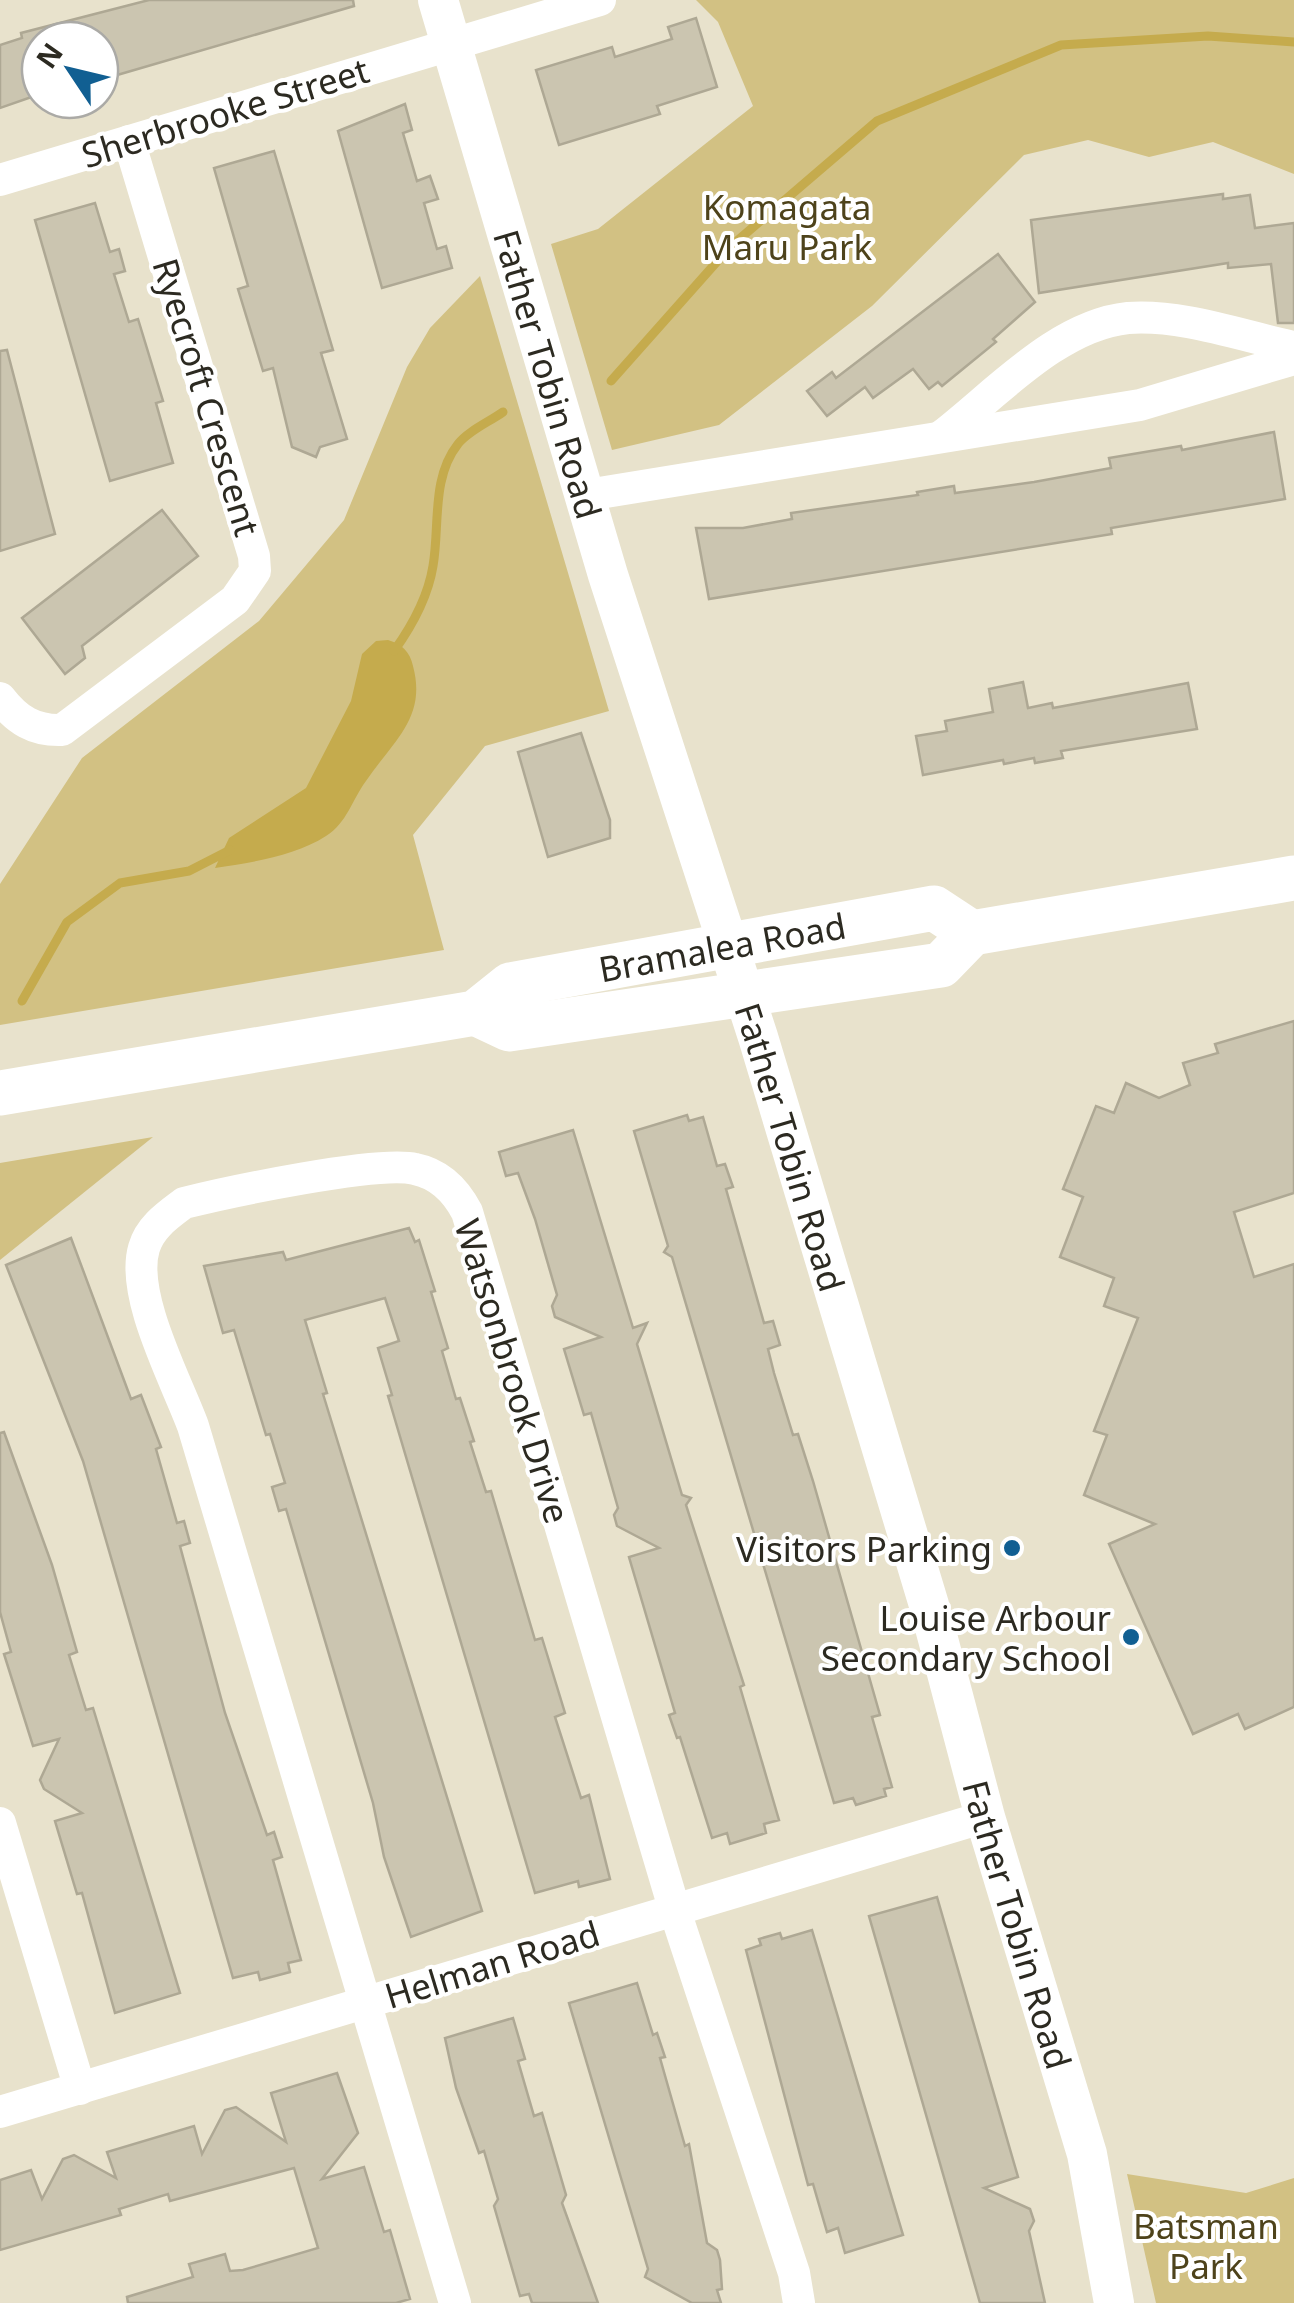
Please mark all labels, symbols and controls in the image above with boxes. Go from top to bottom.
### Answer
north arrow [20,20,120,120]
text: N [27,35,71,75]
street label: Sherbrooke Street [76,46,374,178]
park label: Komagata Maru Park [702,183,873,270]
street label: Father Tobin Road [484,224,614,524]
street label: Ryecroft Crescent [142,252,272,542]
street label: Bramalea Road [595,901,849,992]
street label: Father Tobin Road [725,997,857,1297]
street label: Watsonbrook Drive [444,1213,582,1529]
place label: Visitors Parking [736,1525,992,1572]
marker: Visitors Parking [1001,1537,1023,1559]
place label: Louise Arbour Secondary School [821,1594,1111,1681]
marker: Louise Arbour Secondary School [1120,1626,1142,1648]
street label: Father Tobin Road [953,1775,1083,2074]
street label: Helman Road [379,1909,605,2019]
park label: Batsman Park [1133,2202,1279,2289]

